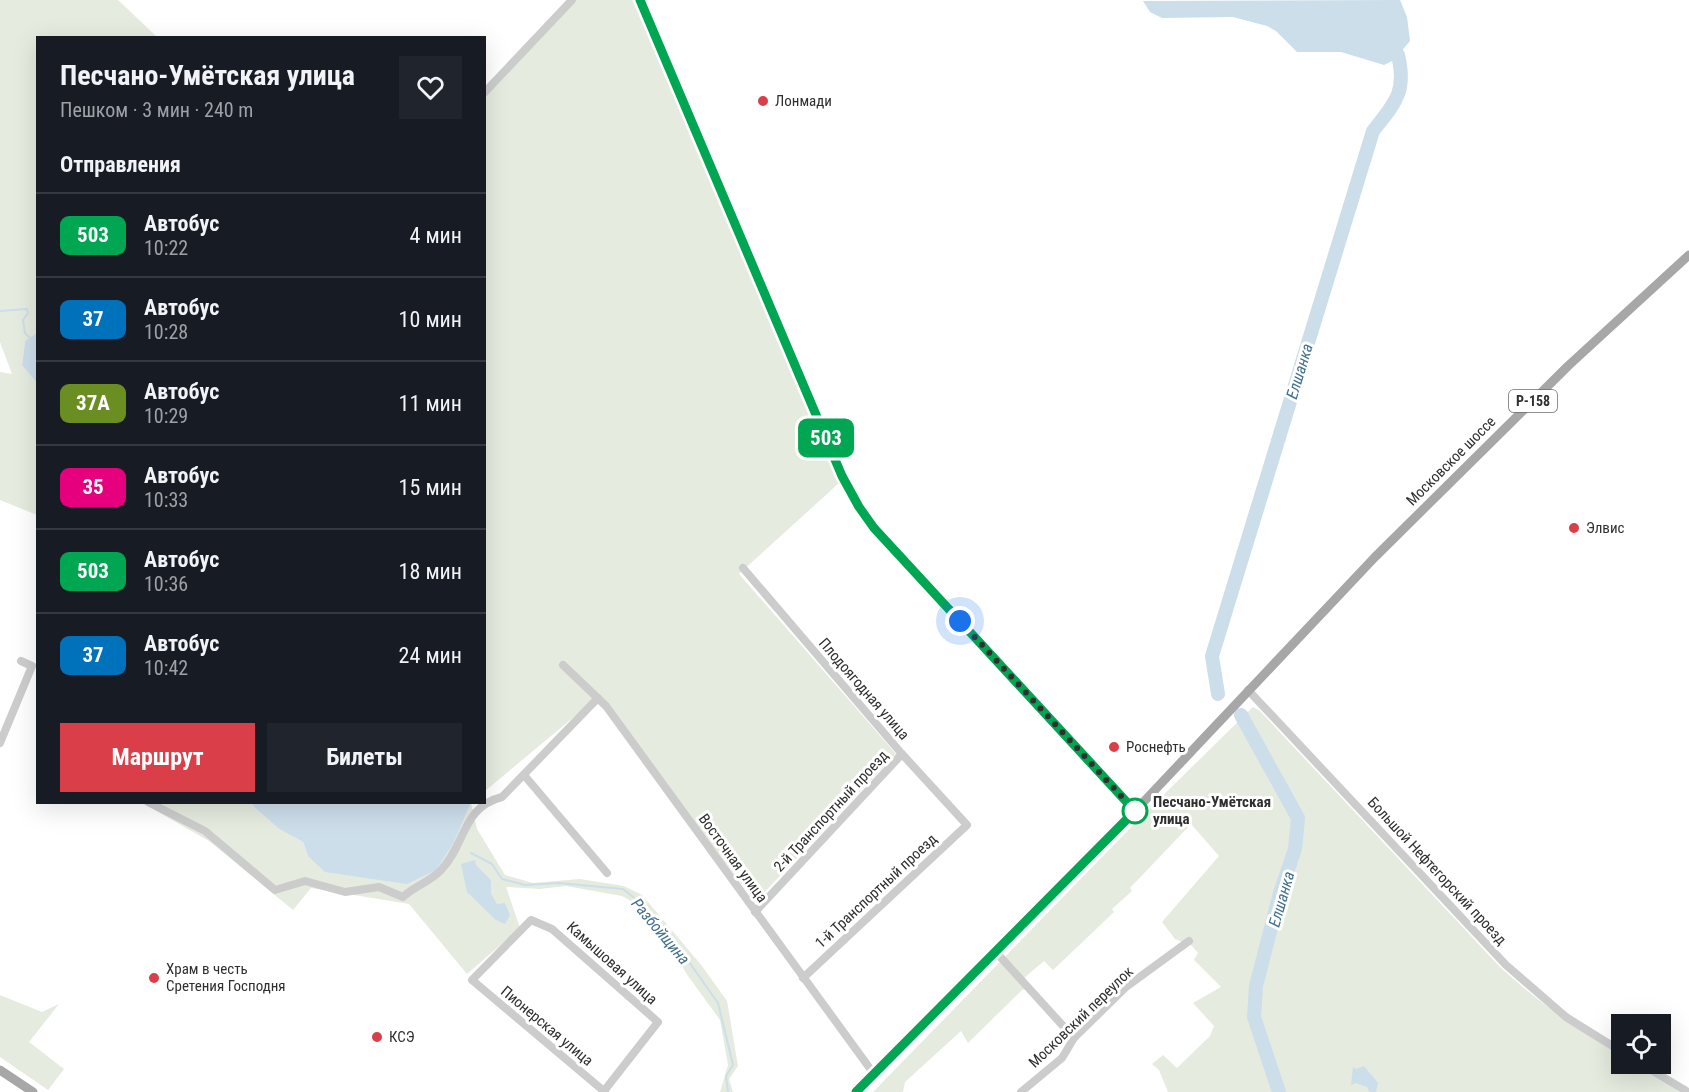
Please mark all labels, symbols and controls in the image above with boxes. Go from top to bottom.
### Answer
button: heart [399,56,462,119]
text: Песчано-Умётская улица [60,59,355,92]
place label: Лонмади [775,92,832,110]
marker: Лонмади [756,94,770,108]
text: Пешком · 3 мин · 240 m [60,98,253,122]
text: Отправления [60,152,181,177]
text: Автобус [144,211,219,236]
text: 503 [77,223,109,247]
text: 4 мин [409,223,462,248]
text: 10:22 [144,236,188,260]
text: Автобус [144,295,219,320]
text: 37 [82,307,104,331]
text: 10 мин [399,307,462,332]
text: 10:28 [144,320,188,344]
water label: Елшанка [1282,341,1317,401]
text: Автобус [144,379,219,404]
road number: Р-158 [1509,390,1557,412]
text: 37А [76,391,110,415]
text: 11 мин [399,391,462,416]
text: 10:29 [144,404,188,428]
street label: Московское шоссе [1403,413,1499,509]
line badge: 503 [792,418,860,458]
text: 503 [810,426,842,450]
text: Автобус [144,463,219,488]
text: 35 [82,475,104,499]
text: 15 мин [399,475,462,500]
text: 10:33 [144,488,188,512]
place label: Элвис [1586,519,1625,537]
marker: Элвис [1567,521,1581,535]
text: Автобус [144,547,219,572]
text: 503 [77,559,109,583]
text: 18 мин [399,559,462,584]
text: 10:36 [144,572,188,596]
your location [945,606,975,636]
text: Автобус [144,631,219,656]
street label: Плодоягодная улица [815,634,913,744]
text: 37 [82,643,104,667]
text: 24 мин [399,643,462,668]
text: 10:42 [144,656,188,680]
button: Маршрут [60,723,255,792]
button: Билеты [267,723,462,792]
place label: Роснефть [1126,738,1186,756]
marker: Роснефть [1107,740,1121,754]
street label: 2-й Транспортный проезд [770,746,892,876]
place label: Песчано-Умётская улица [1153,793,1271,828]
street label: Большой Нефтегорский проезд [1364,793,1510,949]
marker: Песчано-Умётская улица [1122,798,1148,824]
street label: Восточная улица [695,810,771,906]
street label: 1-й Транспортный проезд [811,830,941,952]
water label: Елшанка [1265,869,1298,929]
water label: Разбойщина [627,894,694,968]
street label: Камышовая улица [563,918,661,1008]
place label: Храм в честь Сретения Господня [166,960,286,995]
street label: Московский переулок [1025,963,1137,1071]
marker: Храм в честь Сретения Господня [147,971,161,985]
street label: Пионерская улица [497,982,597,1070]
map controls [1611,1014,1671,1074]
button: locate [1611,1014,1671,1074]
place label: КСЭ [389,1028,415,1046]
marker: КСЭ [370,1030,384,1044]

